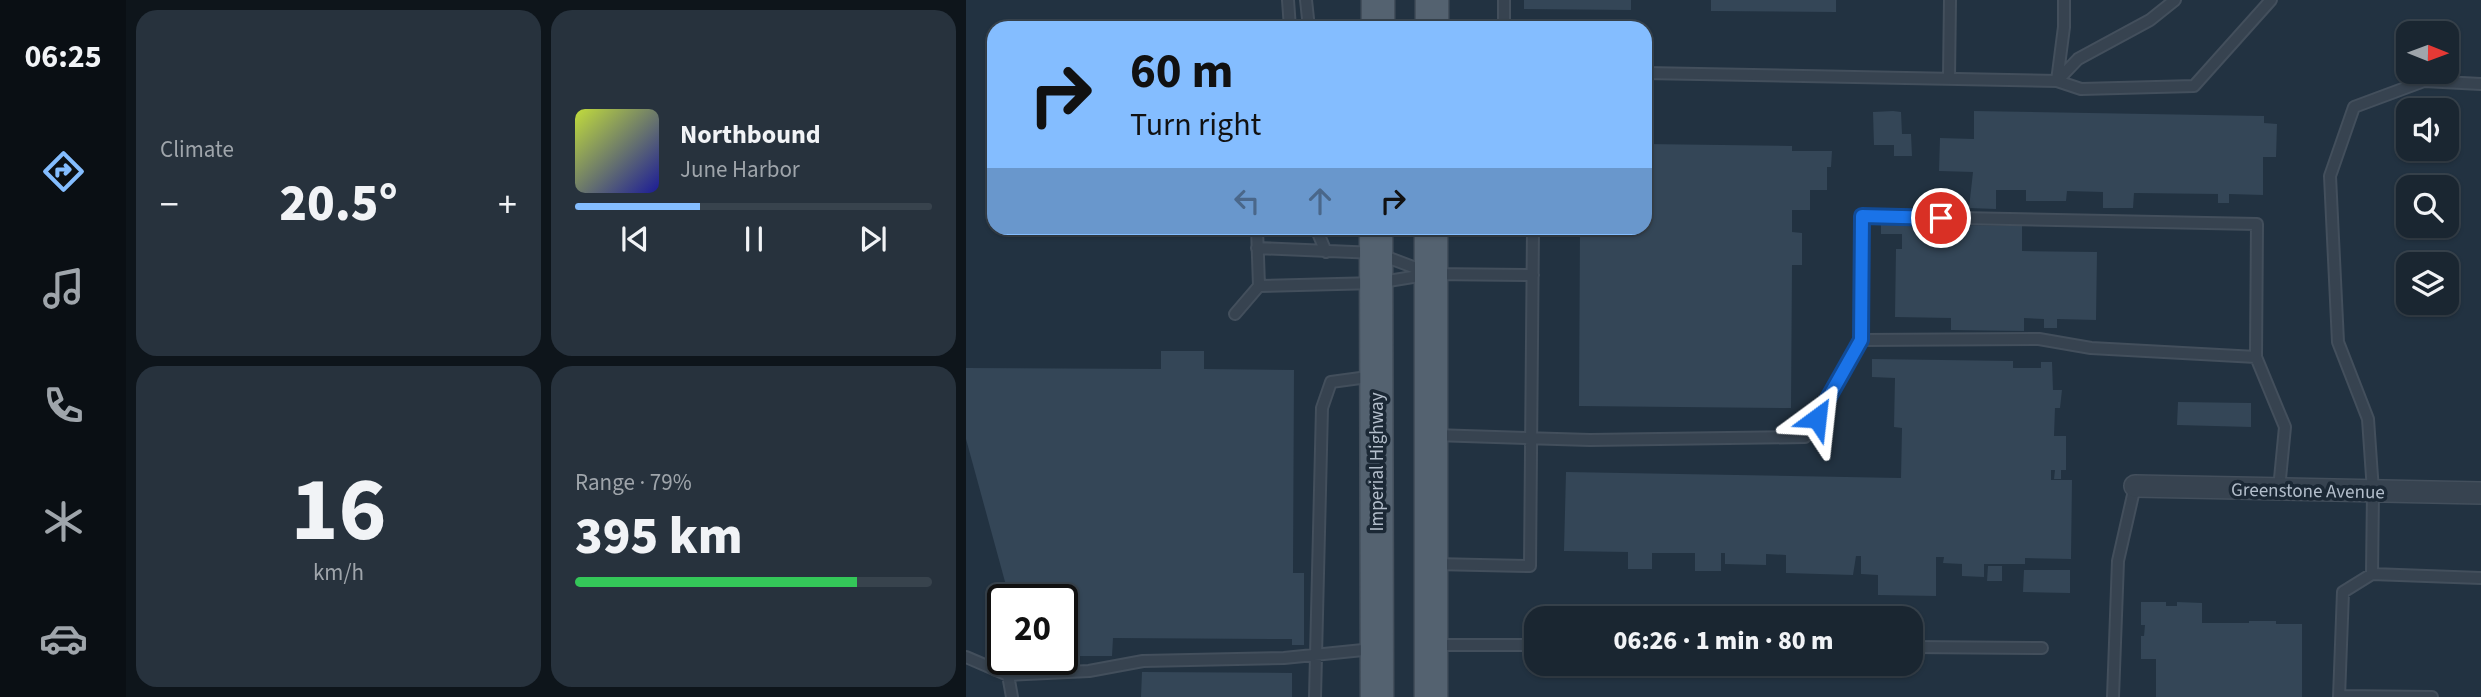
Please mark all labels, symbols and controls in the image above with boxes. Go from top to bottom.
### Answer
north arrow [2396,21,2459,84]
map controls [2396,21,2459,315]
text: 06:25 [24,34,102,80]
text: 60 m [1130,37,1234,107]
icon: right [1015,49,1106,140]
button: sound [2396,98,2459,161]
text: Turn right [1130,102,1261,148]
text: Northbound [680,116,821,153]
text: Climate [160,133,234,166]
icon: directions [39,147,88,196]
text: June Harbor [680,153,800,186]
text: 20.5° [279,167,398,241]
button: search [2396,175,2459,238]
text: − [160,178,179,232]
text: + [498,178,517,232]
icon: left [1228,182,1266,220]
icon: ahead [1301,182,1339,220]
icon: right [1374,182,1412,220]
pin [1911,188,1971,248]
icon: arrive [1922,199,1960,237]
icon: previous [616,220,654,258]
icon: pause [735,220,773,258]
icon: next [854,220,892,258]
button: layers [2396,252,2459,315]
icon: music [39,264,88,313]
icon: phone [39,381,88,430]
position arrow [1780,381,1854,455]
street label: Imperial Highway [1364,392,1391,532]
text: 16 [290,446,387,575]
text: Range · 79% [575,466,692,499]
street label: Greenstone Avenue [2231,477,2385,506]
icon: climate [39,497,88,546]
text: 395 km [575,500,743,574]
text: km/h [313,556,364,589]
speed limit sign: 20 [987,584,1078,675]
icon: car [39,614,88,663]
text: 06:26 · 1 min · 80 m [1614,622,1833,659]

